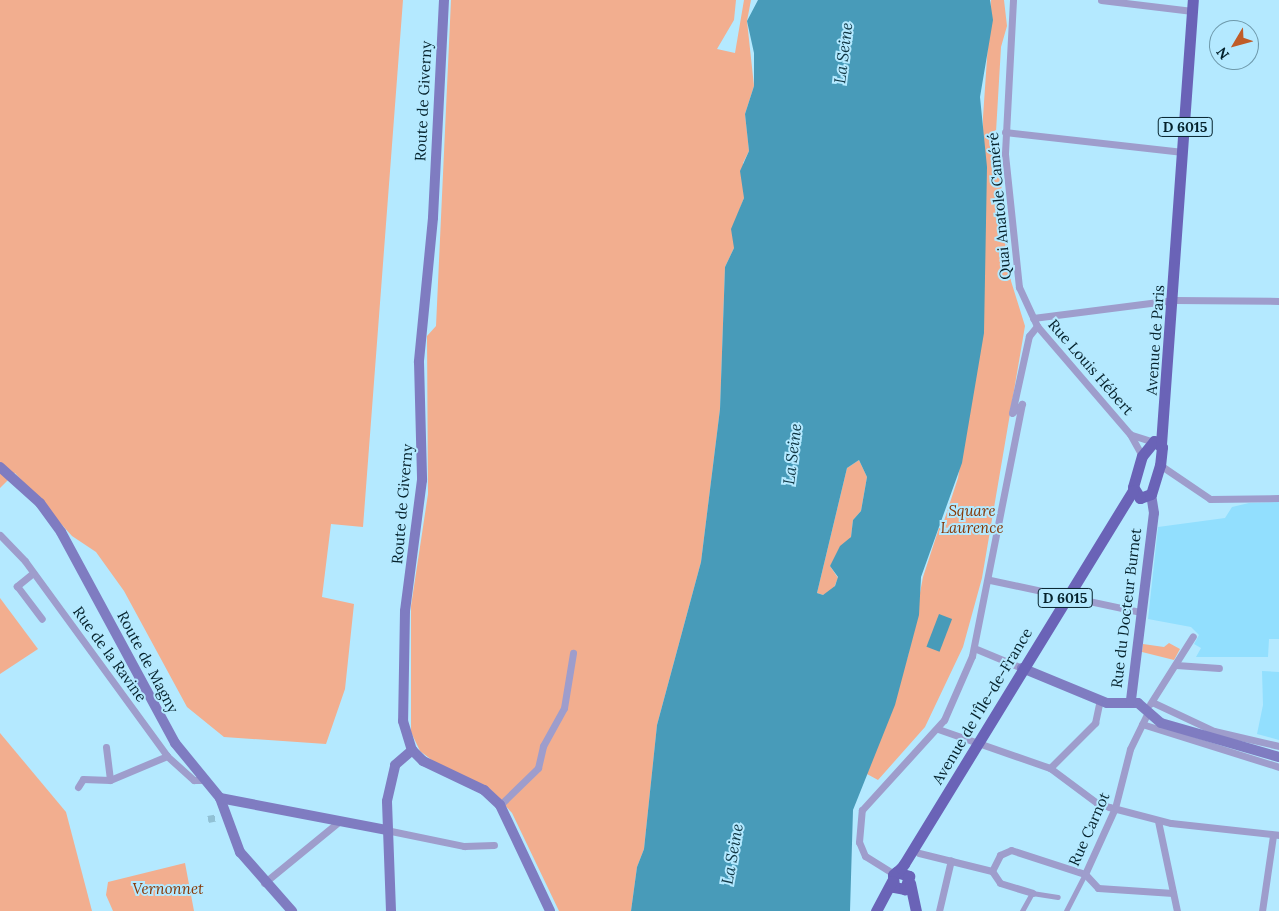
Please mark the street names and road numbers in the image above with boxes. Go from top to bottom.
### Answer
street label: Route de Giverny [411,40,435,162]
road number: D 6015 [1158,115,1212,138]
street label: Quai Anatole Caméré [984,132,1014,280]
street label: Avenue de Paris [1142,284,1168,396]
street label: Rue Louis Hébert [1045,316,1137,418]
street label: Route de Giverny [388,443,416,565]
street label: Rue du Docteur Burnet [1107,527,1145,689]
road number: D 6015 [1038,586,1092,610]
street label: Rue de la Ravine [69,603,151,705]
street label: Route de Magny [114,608,182,716]
street label: Avenue de l'Île-de-France [928,625,1036,787]
street label: Rue Carnot [1065,789,1113,869]

